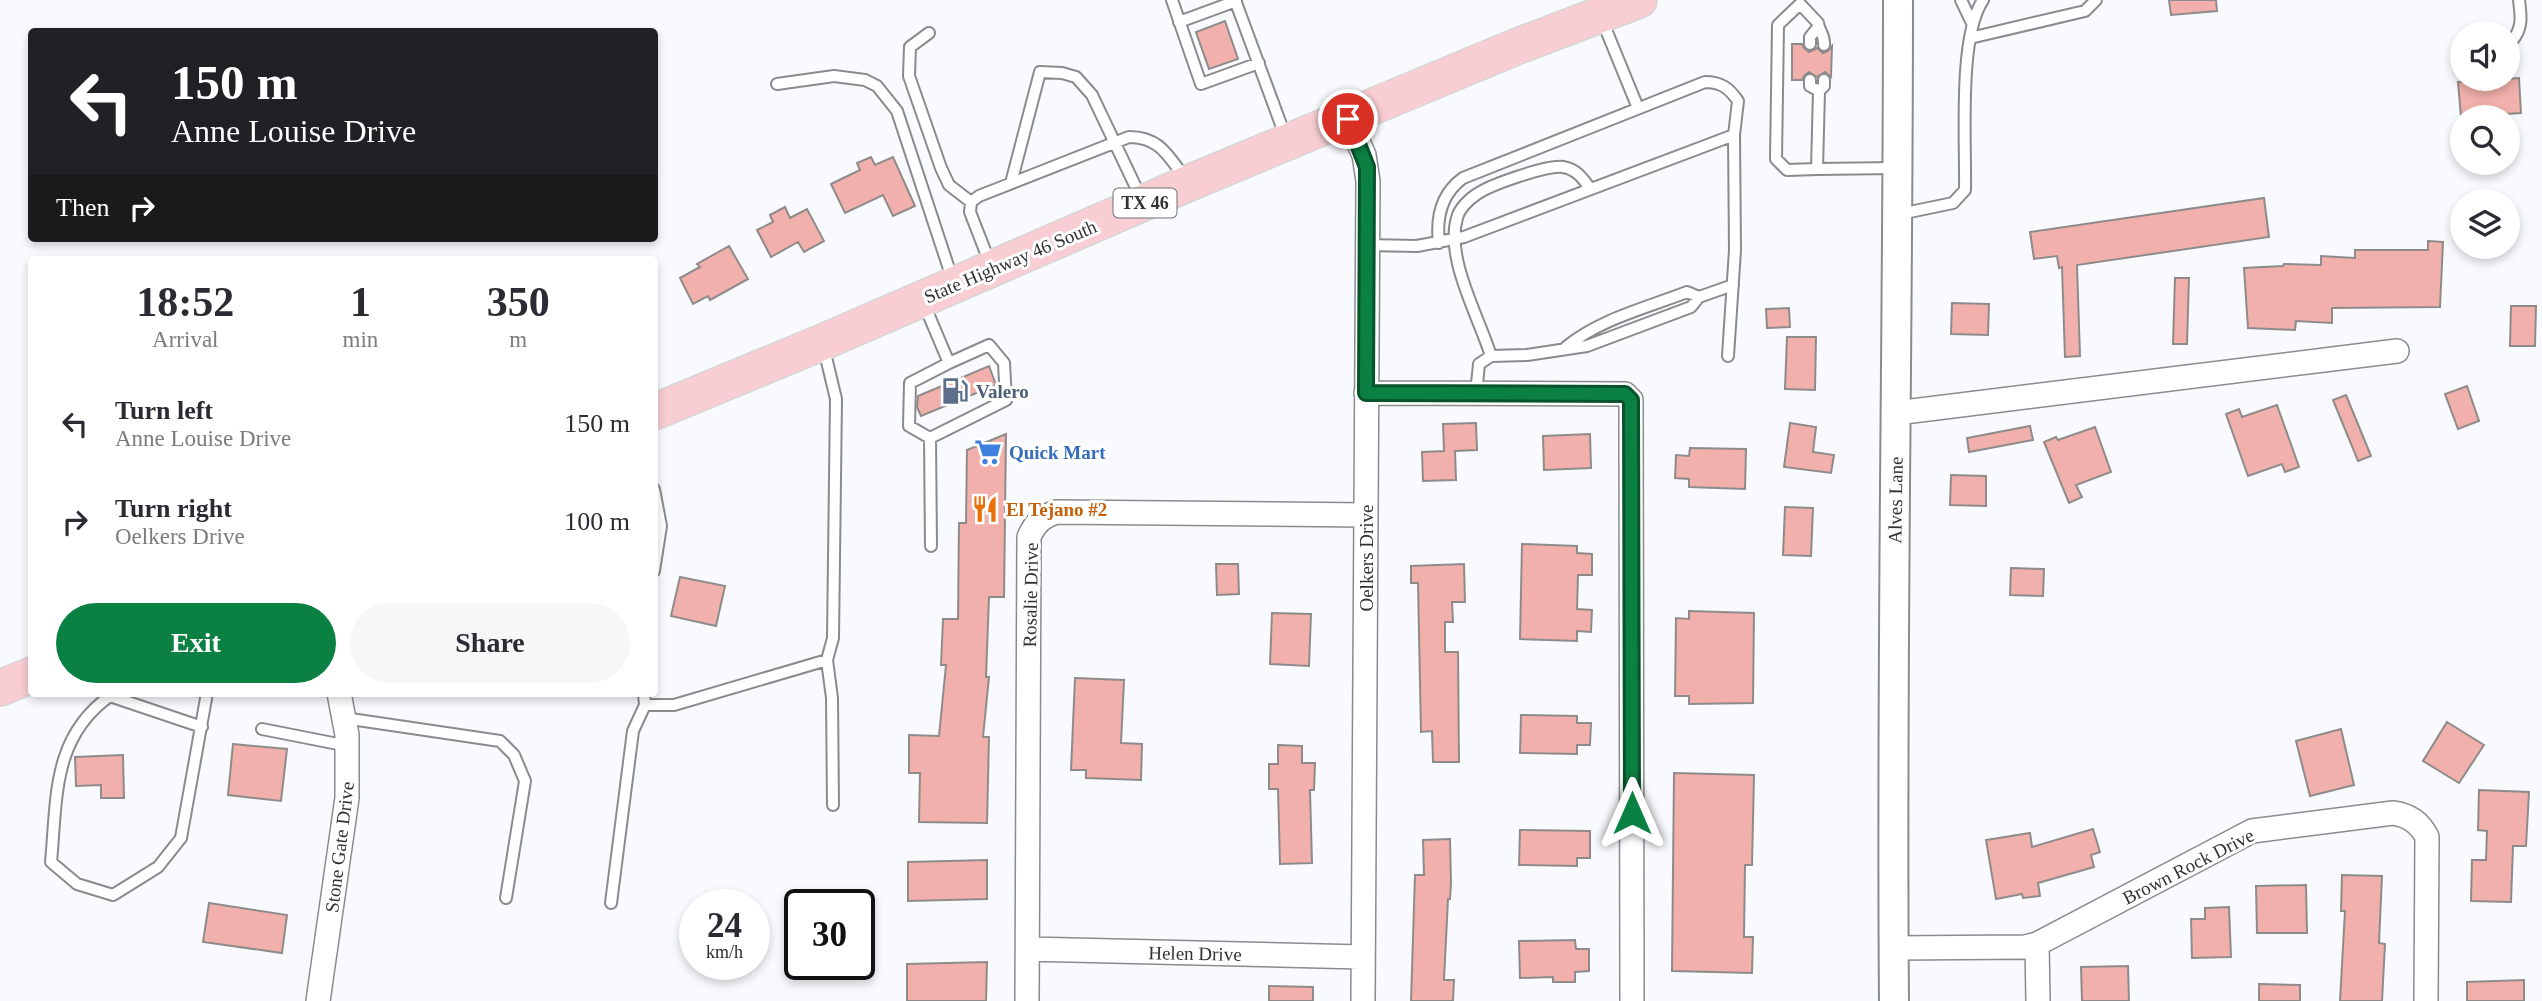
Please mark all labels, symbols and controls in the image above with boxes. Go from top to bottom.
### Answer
map controls [2450,21,2520,259]
button: sound [2450,21,2520,91]
text: 150 m [171,55,298,110]
icon: left [56,56,147,147]
pin [1318,89,1378,149]
icon: arrive [1329,100,1367,138]
button: search [2450,105,2520,175]
text: Anne Louise Drive [171,113,416,149]
road number: TX 46 [1114,188,1176,218]
icon: right [123,189,161,227]
button: layers [2450,189,2520,259]
text: Then [56,193,109,222]
street label: State Highway 46 South [921,215,1100,307]
text: 18:52 [136,279,234,325]
text: 1 [350,279,371,325]
text: 350 [487,279,550,325]
text: Arrival [152,327,219,352]
text: min [343,327,378,352]
text: m [509,327,527,352]
fuel station icon: Valero [940,376,970,406]
place label: Valero [976,381,1029,402]
text: Turn left [115,396,213,425]
icon: left [56,405,94,443]
text: 150 m [564,409,630,438]
text: Anne Louise Drive [115,426,291,451]
supermarket icon: Quick Mart [973,437,1003,467]
place label: Quick Mart [1009,442,1106,463]
street label: Alves Lane [1884,456,1907,544]
text: Turn right [115,494,232,523]
restaurant icon: El Tejano #2 [970,494,1000,524]
place label: El Tejano #2 [1006,499,1107,520]
icon: right [56,503,94,541]
street label: Oelkers Drive [1356,504,1377,612]
text: 100 m [564,507,630,536]
text: Oelkers Drive [115,524,245,549]
street label: Rosalie Drive [1019,542,1042,648]
button: Exit [56,603,336,683]
button: Share [350,603,630,683]
position arrow [1595,776,1669,850]
street label: Stone Gate Drive [321,780,358,914]
street label: Brown Rock Drive [2119,824,2257,909]
speed limit sign: 30 [784,889,875,980]
text: 24 [707,906,742,945]
text: km/h [706,942,743,962]
street label: Helen Drive [1148,942,1242,965]

